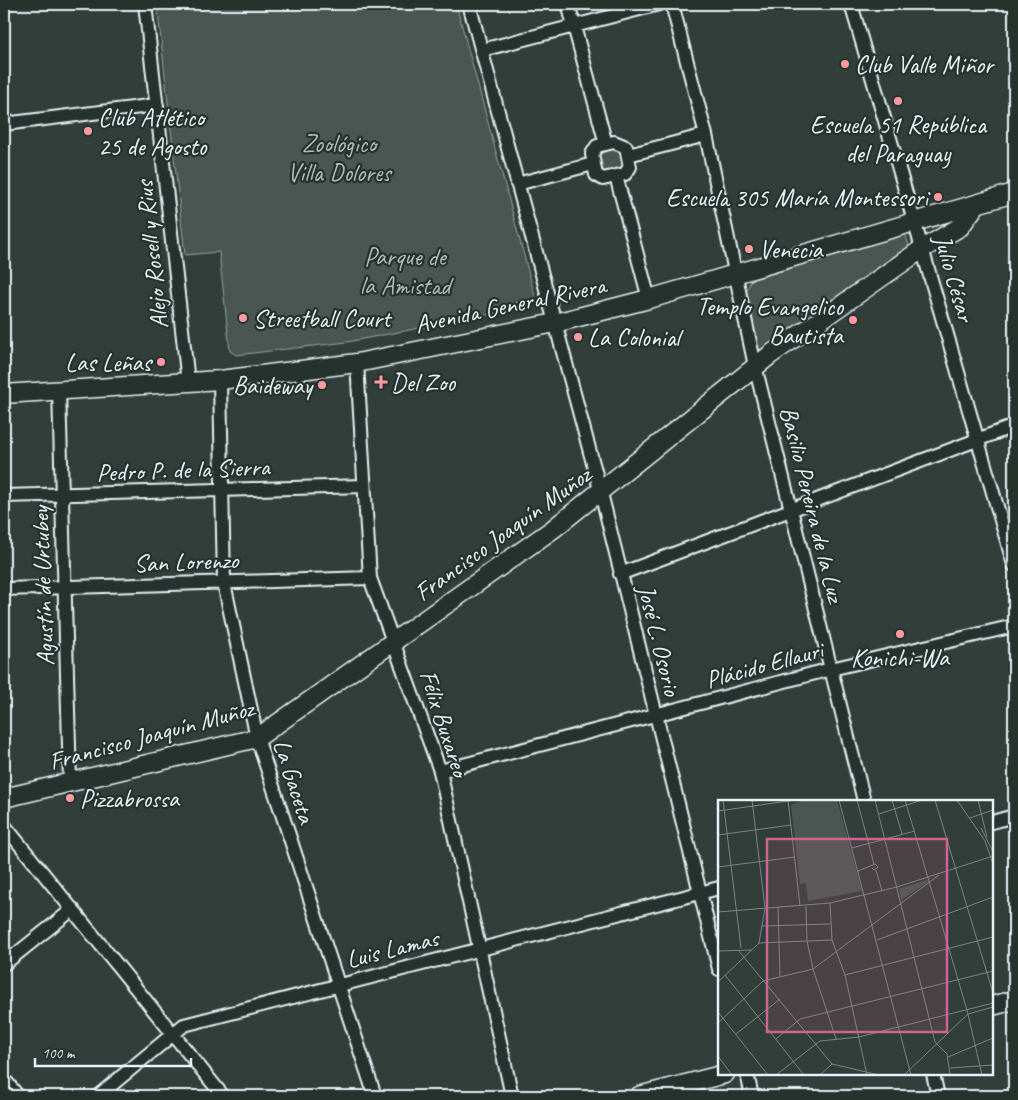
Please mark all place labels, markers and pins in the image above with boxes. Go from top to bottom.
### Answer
place label: Club Valle Miñor [855,49,996,81]
marker: Club Valle Miñor [839,58,851,70]
marker: Escuela 51 República del Paraguay [892,95,904,107]
place label: Club Atlético 25 de Agosto [98,102,208,163]
place label: Escuela 51 República del Paraguay [810,109,988,170]
marker: Club Atlético 25 de Agosto [82,125,94,137]
place label: Escuela 305 María Montessori [666,182,931,214]
marker: Escuela 305 María Montessori [932,191,944,203]
place label: Venecia [759,234,824,266]
marker: Venecia [743,243,755,255]
place label: Templo Evangelico Bautista [697,291,845,352]
place label: Streetball Court [253,303,393,335]
marker: Streetball Court [237,312,249,324]
marker: Templo Evangelico Bautista [847,314,859,326]
place label: La Colonial [588,322,685,354]
marker: La Colonial [572,331,584,343]
place label: Las Leñas [65,347,153,379]
marker: Las Leñas [155,356,167,368]
place label: Del Zoo [391,367,456,399]
place label: Baideway [233,370,314,402]
marker: Del Zoo [375,376,387,388]
marker: Baideway [316,379,328,391]
marker: Konichi-Wa [894,628,906,640]
place label: Konichi-Wa [851,642,951,674]
place label: Pizzabrossa [80,783,181,815]
marker: Pizzabrossa [64,792,76,804]

